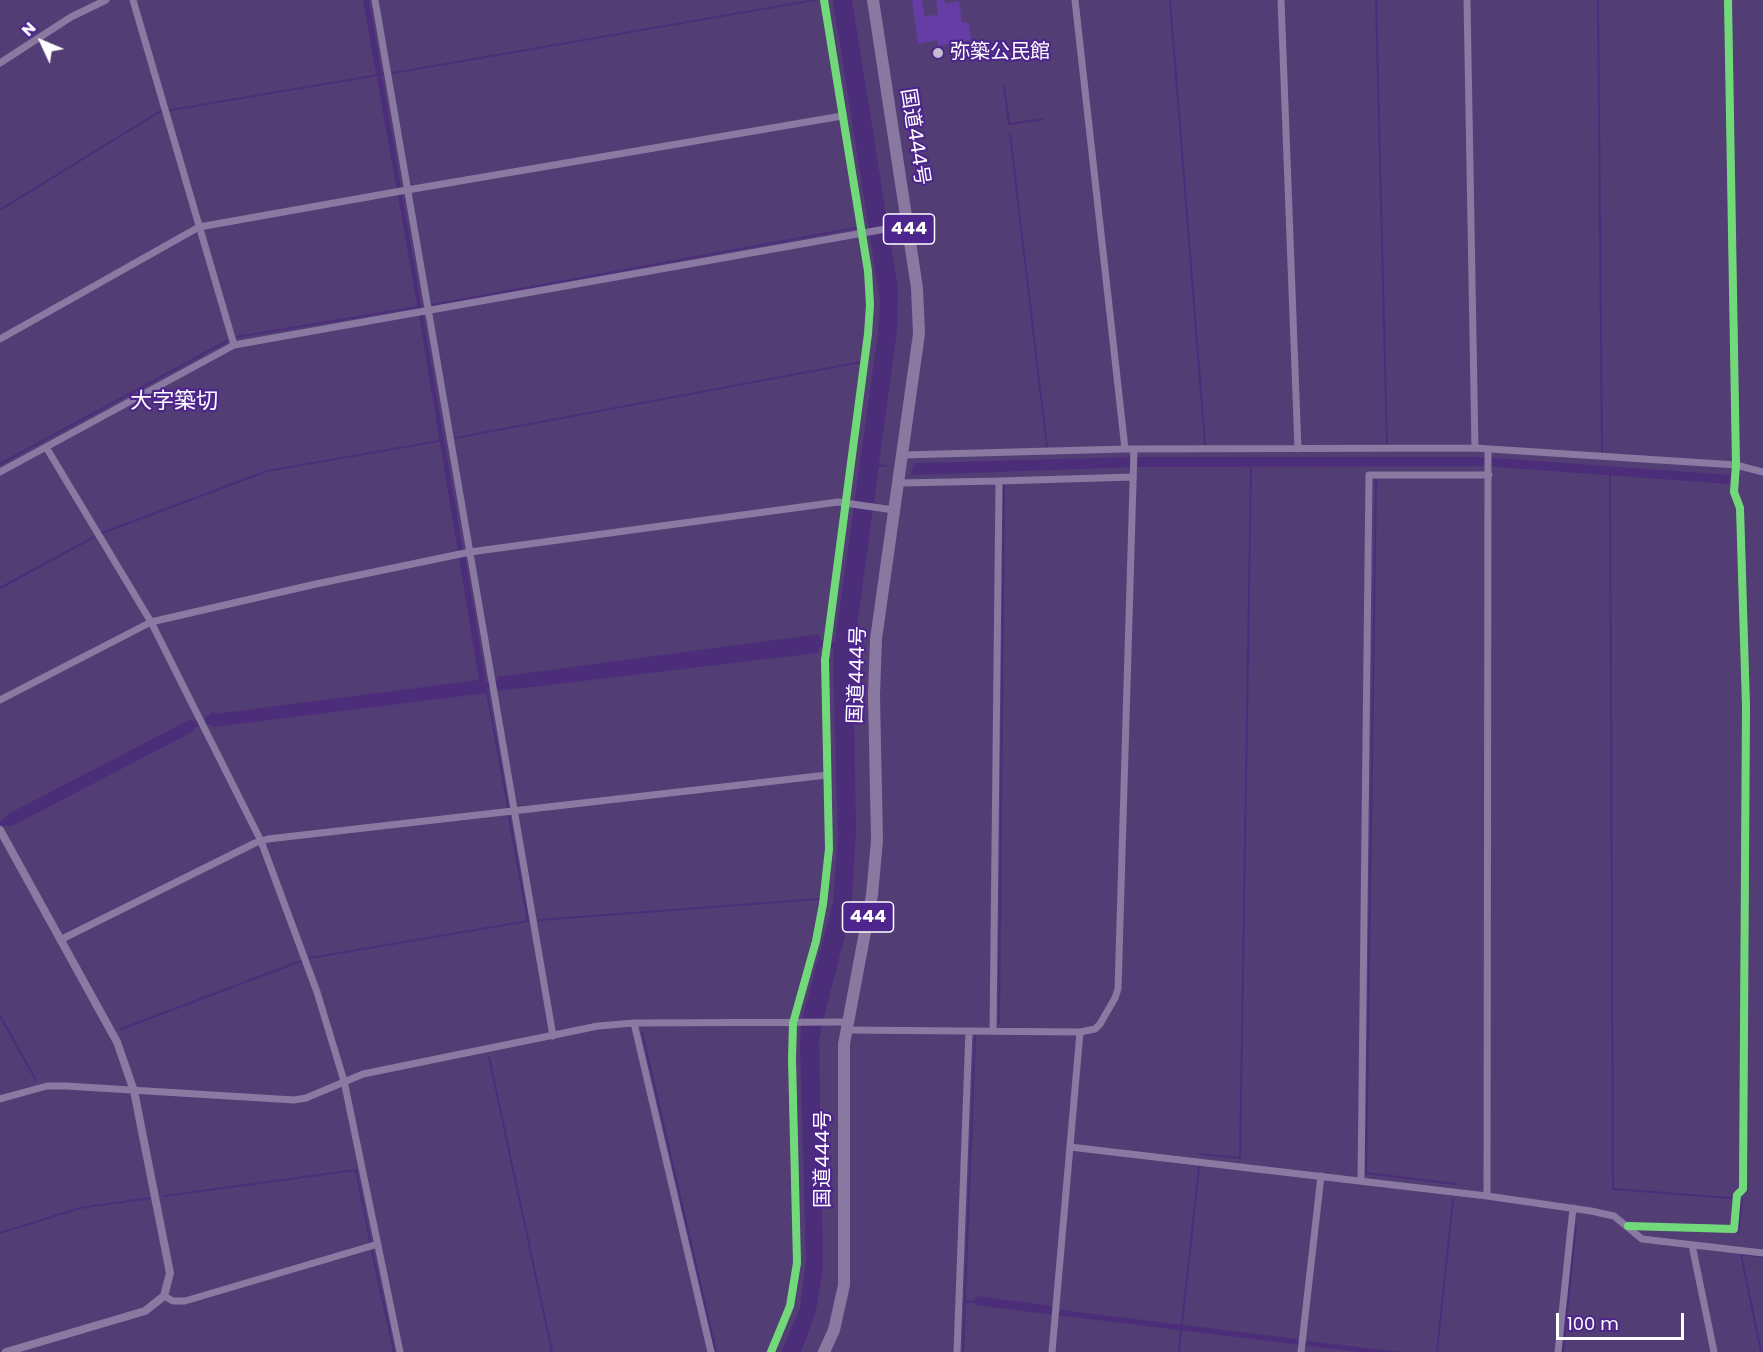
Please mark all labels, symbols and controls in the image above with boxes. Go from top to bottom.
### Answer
north arrow [12,12,72,72]
text: N [16,17,41,41]
place label: 弥築公民館 [950,41,1050,65]
marker: 弥築公民館 [931,46,945,60]
street label: 国道444号 [895,87,933,187]
road number: 444 [884,214,934,244]
district label: 大字築切 [130,389,218,415]
street label: 国道444号 [844,626,872,724]
road number: 444 [842,902,894,932]
street label: 国道444号 [812,1110,836,1208]
scale bar [1559,1301,1686,1339]
text: 100 m [1567,1311,1619,1336]

